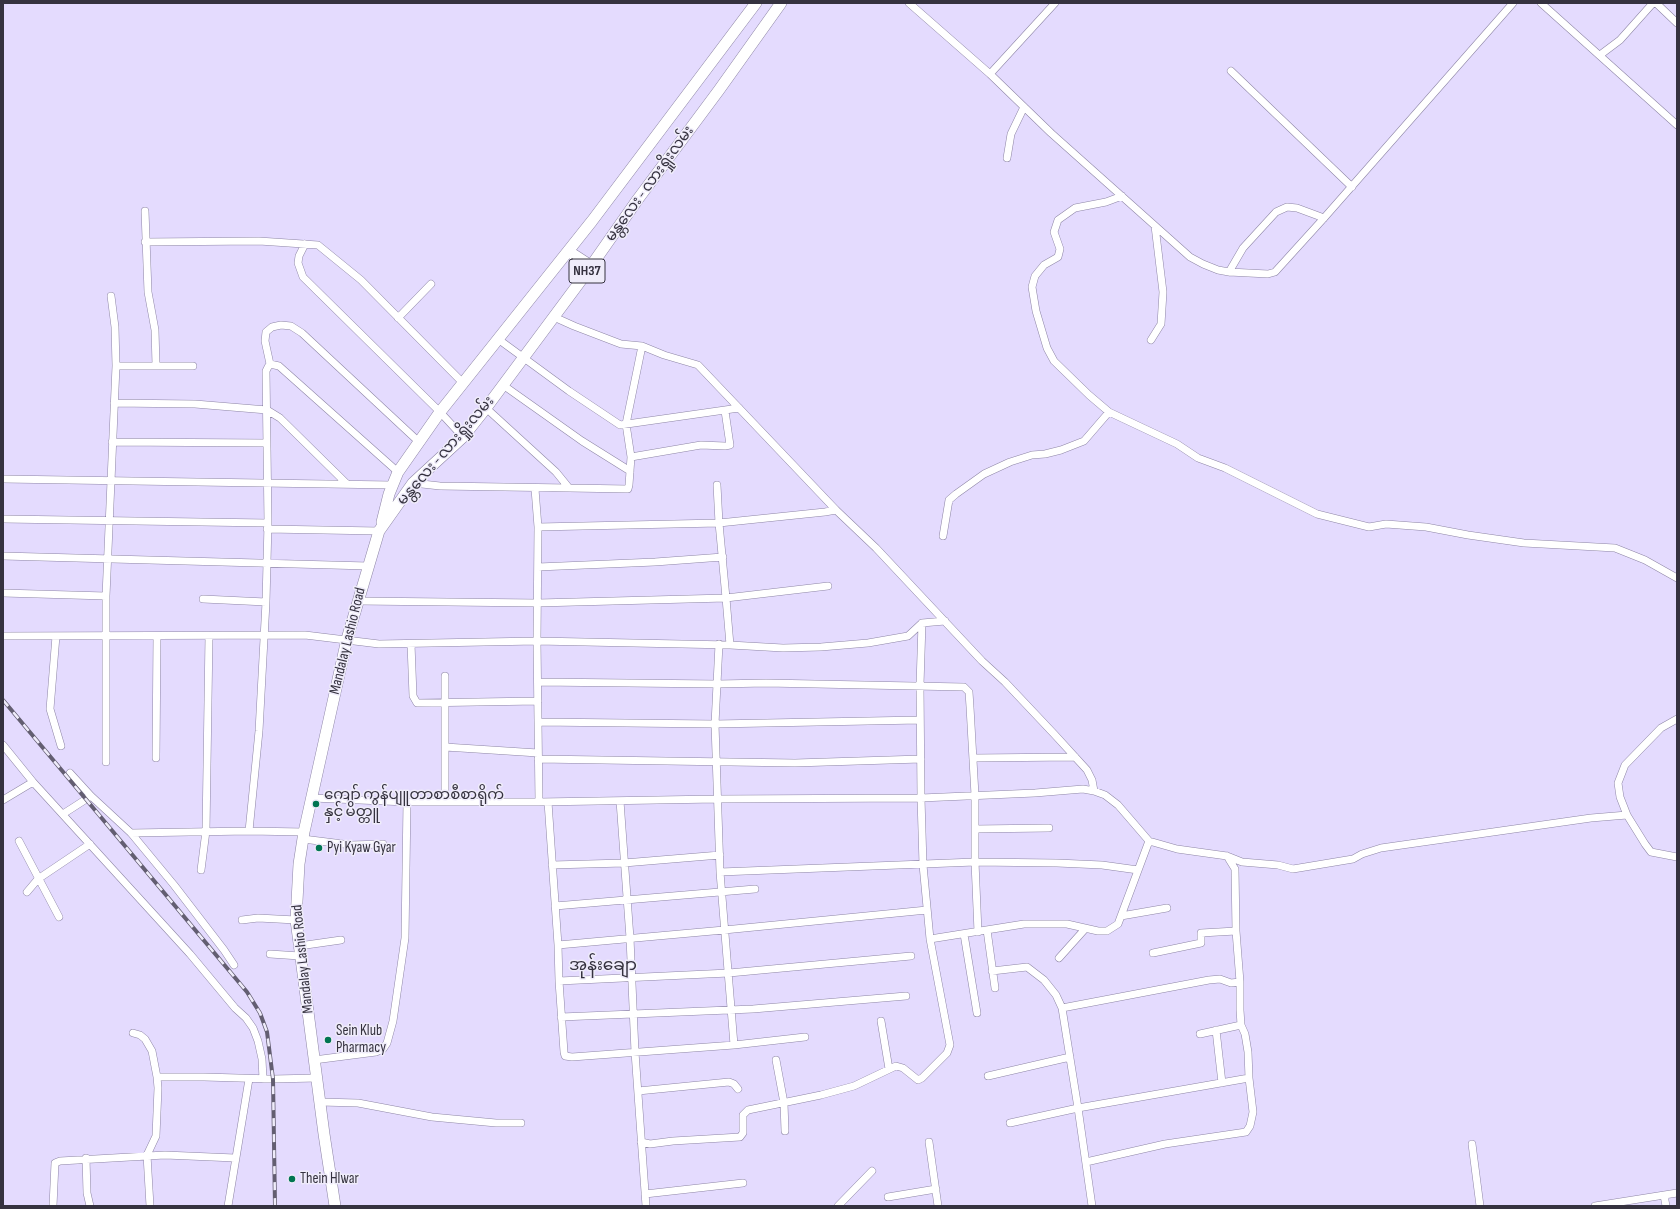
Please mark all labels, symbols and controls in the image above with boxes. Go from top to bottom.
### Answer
street label: မန္တလေး - လားရှိုးလမ်း [602,123,698,245]
road number: NH37 [569,259,605,283]
street label: မန္တလေး - လားရှိုးလမ်း [394,393,498,509]
street label: Mandalay Lashio Road [326,586,370,696]
place label: ကျော် ကွန်ပျူတာစာစီစာရိုက် နှင့် မိတ္တူ [324,786,504,821]
marker: ကျော် ကွန်ပျူတာစာစီစာရိုက် နှင့် မိတ္တူ [311,799,321,809]
place label: Pyi Kyaw Gyar [327,839,396,857]
marker: Pyi Kyaw Gyar [314,843,324,853]
street label: Mandalay Lashio Road [288,904,318,1014]
district label: အုန်းချော [569,956,637,976]
place label: Sein Klub Pharmacy [336,1022,386,1057]
marker: Sein Klub Pharmacy [323,1035,333,1045]
place label: Thein Hlwar [300,1170,359,1188]
marker: Thein Hlwar [287,1174,297,1184]

